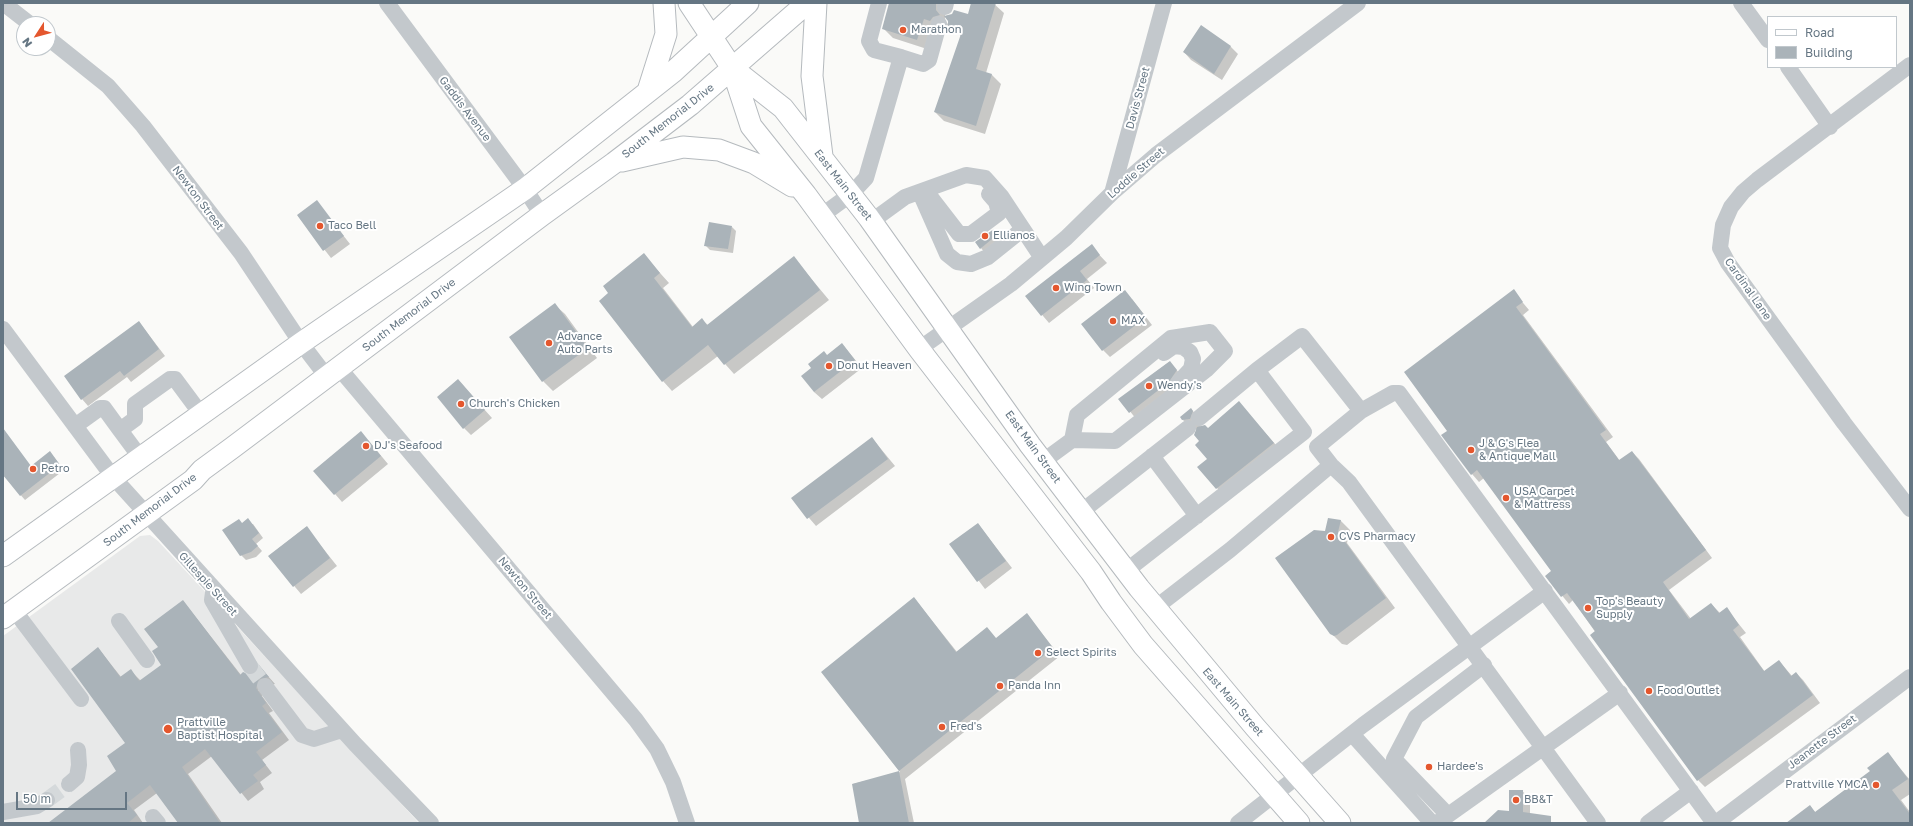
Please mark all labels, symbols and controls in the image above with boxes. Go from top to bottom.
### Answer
north arrow [16,16,56,56]
legend [1767,16,1897,68]
place label: Marathon [911,23,961,37]
marker: Marathon [898,25,908,35]
text: Road [1805,25,1834,40]
text: N [19,36,34,50]
text: Building [1805,45,1853,60]
street label: Davis Street [1123,65,1153,131]
street label: Gaddis Avenue [436,74,494,144]
street label: South Memorial Drive [619,81,717,161]
street label: Loddie Street [1105,145,1167,201]
street label: East Main Street [811,147,875,223]
street label: Newton Street [170,163,226,233]
place label: Taco Bell [328,219,376,233]
marker: Taco Bell [315,221,325,231]
place label: Ellianos [993,229,1035,243]
marker: Ellianos [980,231,990,241]
street label: Cardinal Lane [1722,255,1774,323]
street label: South Memorial Drive [360,276,458,354]
place label: Wing Town [1064,281,1122,295]
marker: Wing Town [1051,283,1061,293]
place label: MAX [1121,314,1145,328]
marker: MAX [1108,316,1118,326]
place label: Advance Auto Parts [557,330,613,356]
marker: Advance Auto Parts [544,338,554,348]
place label: Donut Heaven [837,359,912,373]
marker: Donut Heaven [824,361,834,371]
place label: Wendy's [1157,379,1202,393]
marker: Wendy's [1144,381,1154,391]
place label: Church's Chicken [469,397,560,411]
marker: Church's Chicken [456,399,466,409]
street label: East Main Street [1002,408,1064,486]
place label: J & G's Flea & Antique Mall [1479,437,1556,463]
place label: DJ's Seafood [374,439,442,453]
marker: DJ's Seafood [361,441,371,451]
marker: J & G's Flea & Antique Mall [1466,445,1476,455]
place label: Petro [41,462,70,476]
marker: Petro [28,464,38,474]
street label: South Memorial Drive [101,471,199,549]
place label: USA Carpet & Mattress [1514,485,1575,511]
marker: USA Carpet & Mattress [1501,493,1511,503]
place label: CVS Pharmacy [1339,530,1416,544]
marker: CVS Pharmacy [1326,532,1336,542]
street label: Gillespie Street [176,549,240,619]
street label: Newton Street [495,554,555,622]
place label: Top's Beauty Supply [1596,595,1663,621]
marker: Top's Beauty Supply [1583,603,1593,613]
place label: Select Spirits [1046,646,1117,660]
marker: Select Spirits [1033,648,1043,658]
street label: East Main Street [1200,665,1266,739]
place label: Panda Inn [1008,679,1061,693]
marker: Panda Inn [995,681,1005,691]
place label: Food Outlet [1657,684,1720,698]
marker: Food Outlet [1644,686,1654,696]
street label: Jeanette Street [1785,712,1859,772]
place label: Prattville Baptist Hospital [177,716,262,742]
place label: Fred's [950,720,982,734]
marker: Fred's [937,722,947,732]
marker: Prattville Baptist Hospital [162,723,174,735]
place label: Hardee's [1437,760,1483,774]
marker: Hardee's [1424,762,1434,772]
place label: Prattville YMCA [1785,778,1868,792]
marker: Prattville YMCA [1871,780,1881,790]
scale bar [18,784,129,810]
text: 50 m [23,791,51,806]
place label: BB&T [1524,793,1553,807]
marker: BB&T [1511,795,1521,805]

